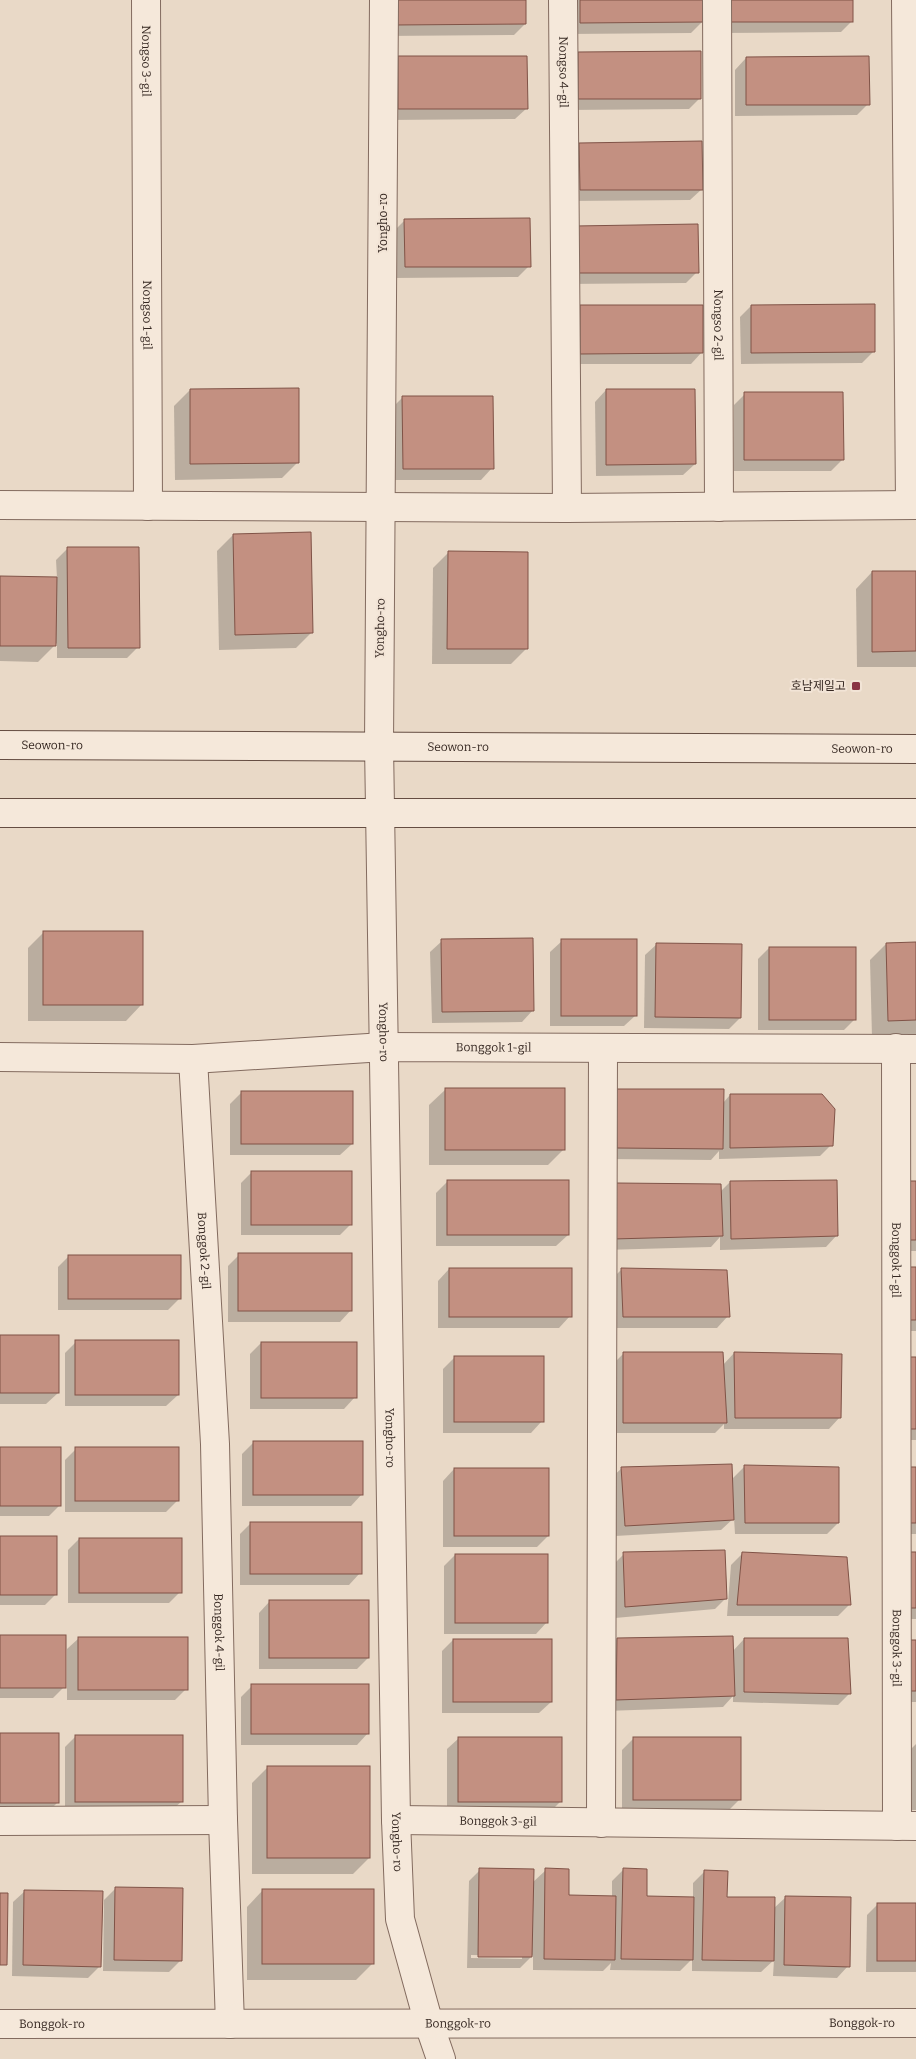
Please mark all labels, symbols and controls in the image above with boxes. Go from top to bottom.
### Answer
street label: Nongso 3-gil [139,25,153,97]
street label: Nongso 4-gil [556,36,571,108]
street label: Yongho-ro [376,193,390,253]
street label: Nongso 1-gil [140,280,154,350]
street label: Nongso 2-gil [711,289,725,361]
street label: Yongho-ro [372,598,388,658]
place label: 호남제일고 [791,679,846,693]
marker: 호남제일고 [850,680,862,692]
street label: Seowon-ro [21,738,83,752]
street label: Seowon-ro [427,740,489,754]
street label: Seowon-ro [831,742,893,756]
street label: Yongho-ro [376,1002,391,1062]
street label: Bonggok 1-gil [456,1040,532,1055]
street label: Bonggok 2-gil [195,1212,213,1290]
street label: Bonggok 1-gil [889,1222,903,1298]
street label: Yongho-ro [382,1408,397,1468]
street label: Bonggok 4-gil [211,1593,227,1672]
street label: Bonggok 3-gil [890,1609,904,1687]
street label: Yongho-ro [389,1812,405,1872]
street label: Bonggok 3-gil [459,1814,537,1829]
street label: Bonggok-ro [425,2016,491,2031]
street label: Bonggok-ro [829,2016,895,2030]
street label: Bonggok-ro [19,2017,85,2031]

